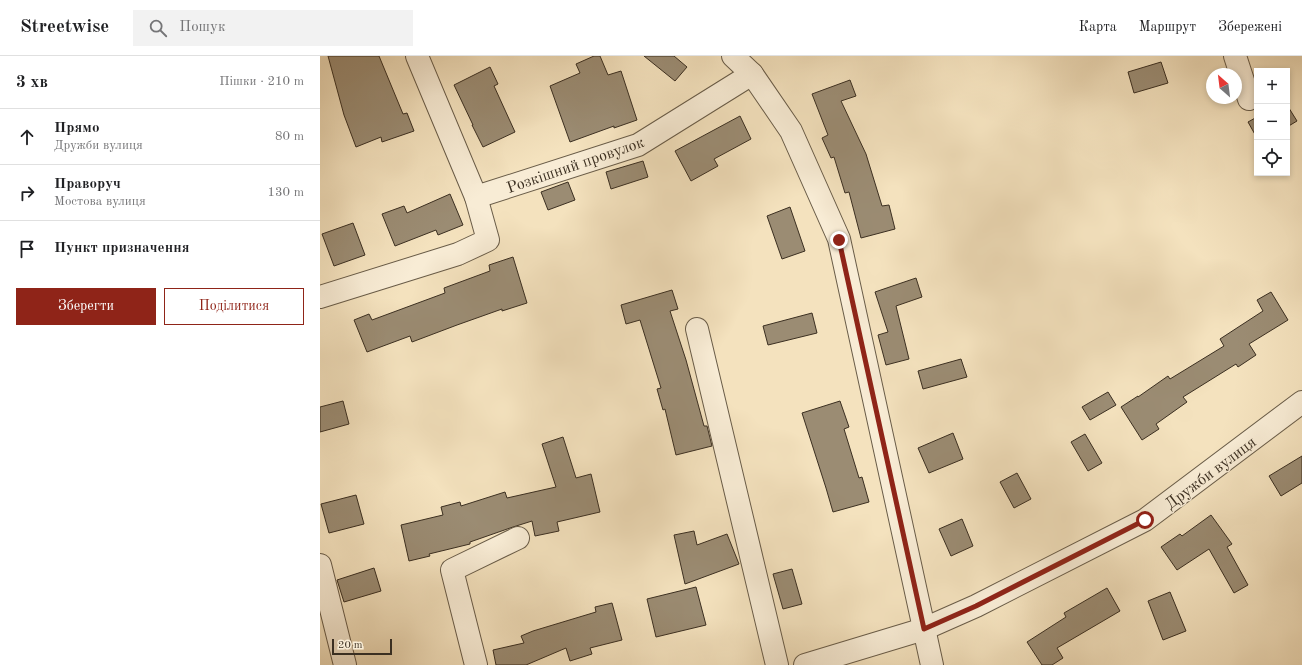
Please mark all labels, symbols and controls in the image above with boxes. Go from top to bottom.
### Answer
search box [133,10,413,46]
icon: search [147,17,169,39]
text: Streetwise [20,18,109,37]
text: Пошук [179,20,225,35]
text: Карта [1079,20,1117,34]
text: Маршрут [1139,20,1196,34]
text: Збережені [1218,20,1282,34]
north arrow [1206,68,1242,104]
map controls [1254,68,1290,176]
button: + [1254,68,1290,104]
text: 3 хв [16,74,48,91]
text: Пішки · 210 m [219,75,304,88]
button: − [1254,104,1290,140]
text: Прямо [54,121,100,136]
icon: ahead [16,126,38,148]
text: 80 m [275,130,304,143]
street label: Розкішний провулок [505,135,646,197]
text: Дружби вулиця [54,139,143,152]
button: locate [1254,140,1290,176]
text: Праворуч [54,177,121,192]
icon: right [16,182,38,204]
text: 130 m [267,186,304,199]
text: Мостова вулиця [54,195,146,208]
route end [830,231,848,249]
icon: arrive [16,238,38,260]
text: Пункт призначення [54,241,190,256]
button: Зберегти [16,288,156,325]
button: Поділитися [164,288,304,325]
street label: Дружби вулиця [1163,434,1260,513]
route start [1136,511,1154,529]
scale bar [332,637,392,656]
text: 20 m [338,640,363,651]

